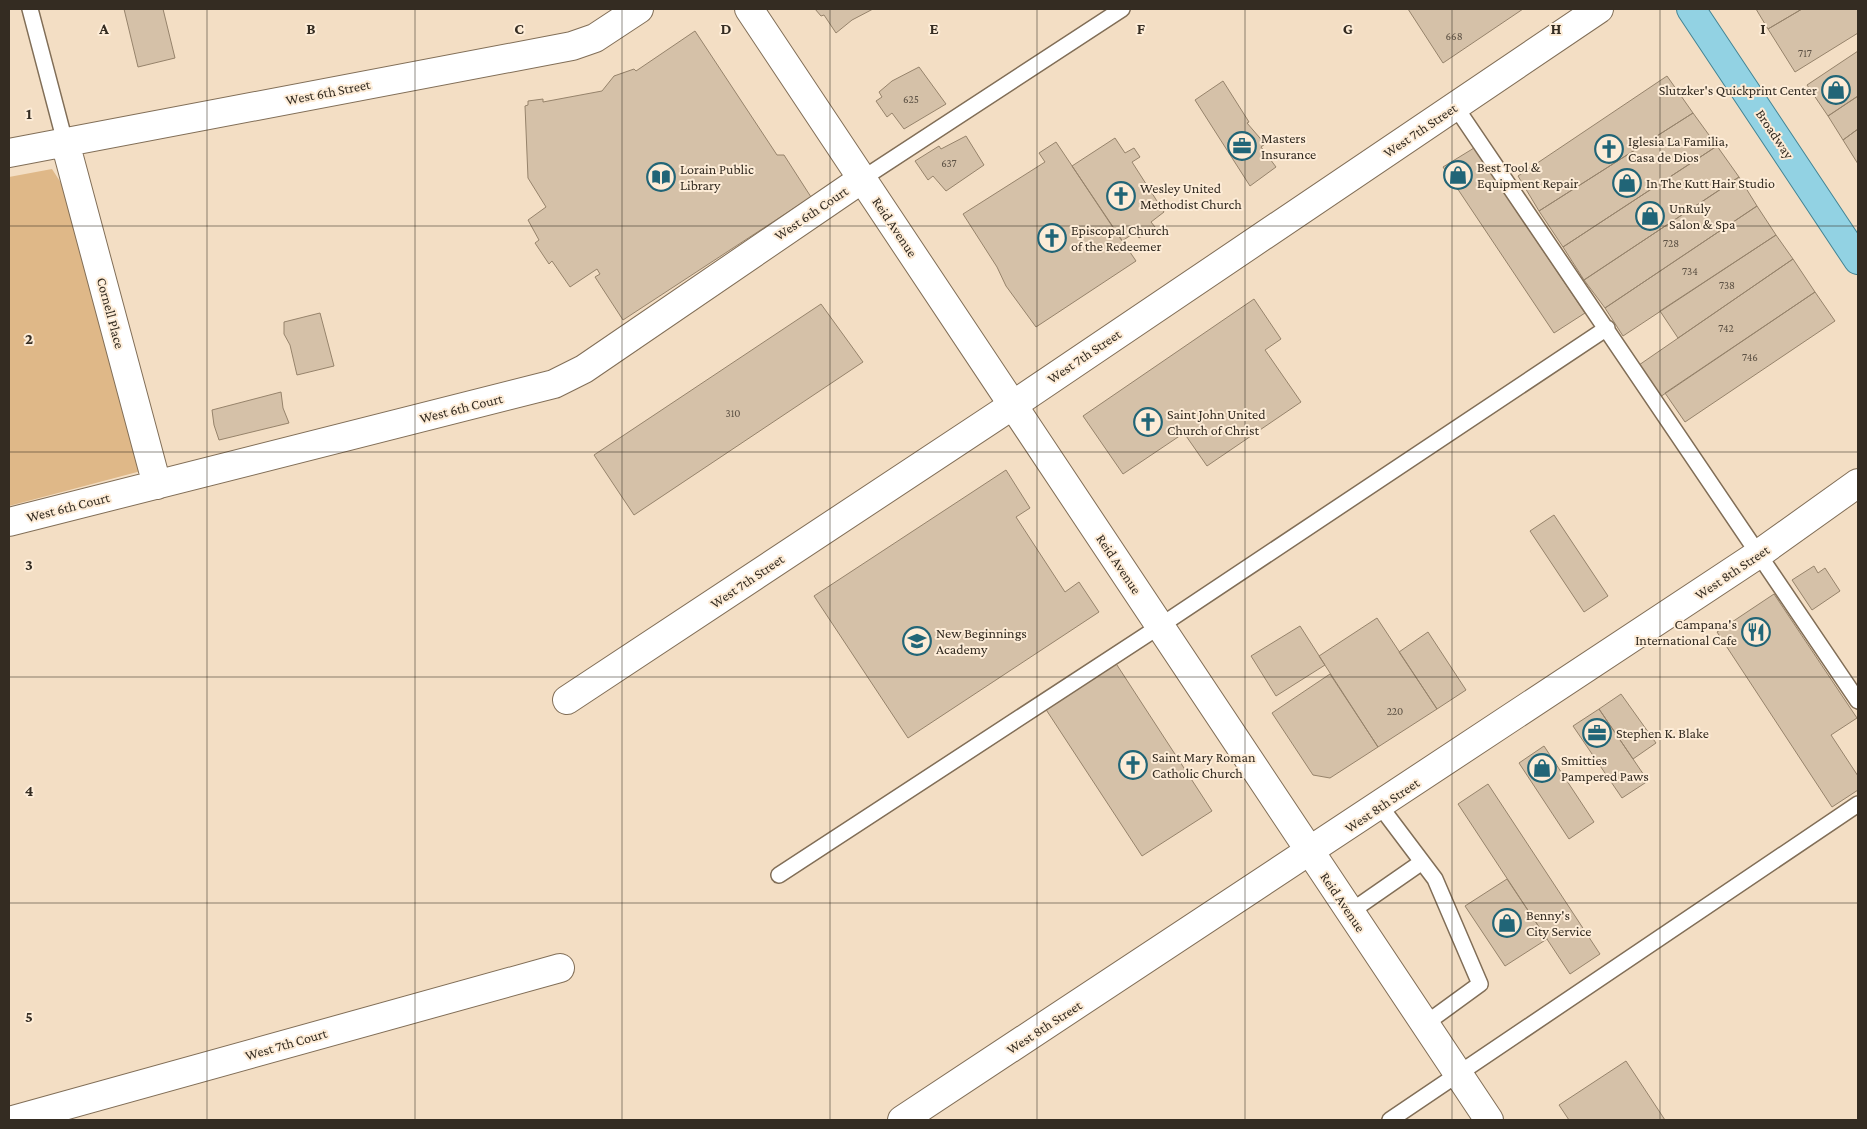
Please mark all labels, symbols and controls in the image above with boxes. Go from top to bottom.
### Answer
text: A [98,20,109,37]
text: B [306,20,316,37]
text: C [514,20,524,37]
text: D [720,20,732,37]
text: E [929,20,939,37]
text: F [1137,20,1146,37]
text: G [1343,20,1353,37]
text: H [1551,20,1562,37]
text: I [1760,20,1766,37]
house number: 668 [1445,30,1463,42]
house number: 717 [1798,47,1812,59]
shop icon: Slutzker's Quickprint Center [1821,75,1851,105]
street label: West 6th Street [284,76,372,108]
place label: Slutzker's Quickprint Center [1659,82,1817,98]
house number: 625 [903,93,919,105]
street label: West 7th Street [1380,99,1460,160]
text: 1 [26,105,32,122]
street label: Broadway [1753,106,1798,162]
place label: Masters Insurance [1261,130,1316,162]
office icon: Masters Insurance [1227,131,1257,161]
place label: Iglesia La Familia, Casa de Dios [1628,133,1728,165]
church icon: Iglesia La Familia, Casa de Dios [1594,134,1624,164]
house number: 637 [941,157,957,169]
place label: Best Tool & Equipment Repair [1477,159,1579,191]
shop icon: Best Tool & Equipment Repair [1443,160,1473,190]
place label: Lorain Public Library [680,161,754,193]
library icon: Lorain Public Library [646,162,676,192]
shop icon: In The Kutt Hair Studio [1612,168,1642,198]
place label: In The Kutt Hair Studio [1646,175,1775,191]
place label: Wesley United Methodist Church [1140,180,1242,212]
church icon: Wesley United Methodist Church [1106,181,1136,211]
street label: West 6th Court [771,182,851,243]
street label: Reid Avenue [869,194,921,260]
place label: UnRuly Salon & Spa [1669,200,1736,232]
shop icon: UnRuly Salon & Spa [1635,201,1665,231]
place label: Episcopal Church of the Redeemer [1071,222,1170,254]
church icon: Episcopal Church of the Redeemer [1037,223,1067,253]
house number: 728 [1663,237,1679,249]
house number: 734 [1682,265,1698,277]
street label: Cornell Place [94,276,128,350]
house number: 738 [1719,279,1735,291]
house number: 742 [1718,322,1734,334]
street label: West 7th Street [1044,325,1124,386]
text: 2 [25,330,33,347]
house number: 746 [1742,351,1758,363]
street label: West 6th Court [418,390,505,426]
place label: Saint John United Church of Christ [1167,406,1266,438]
house number: 310 [725,407,741,419]
church icon: Saint John United Church of Christ [1133,407,1163,437]
street label: West 6th Court [25,489,112,525]
street label: Reid Avenue [1093,531,1145,597]
street label: West 8th Street [1692,541,1773,603]
street label: West 7th Street [707,550,787,611]
text: 3 [25,556,33,573]
place label: Campana's International Cafe [1635,616,1737,648]
restaurant icon: Campana's International Cafe [1741,617,1771,647]
place label: New Beginnings Academy [936,625,1027,657]
school or university icon: New Beginnings Academy [902,626,932,656]
house number: 220 [1387,705,1403,717]
office icon: Stephen K. Blake [1582,718,1612,748]
place label: Stephen K. Blake [1616,725,1709,741]
place label: Saint Mary Roman Catholic Church [1152,749,1256,781]
church icon: Saint Mary Roman Catholic Church [1118,750,1148,780]
place label: Smitties Pampered Paws [1561,752,1649,784]
shop icon: Smitties Pampered Paws [1527,753,1557,783]
street label: West 8th Street [1342,774,1423,836]
text: 4 [25,782,34,799]
street label: Reid Avenue [1317,869,1369,935]
place label: Benny's City Service [1526,907,1591,939]
shop icon: Benny's City Service [1492,908,1522,938]
street label: West 8th Street [1003,997,1085,1057]
text: 5 [25,1008,33,1025]
street label: West 7th Court [243,1025,329,1063]

